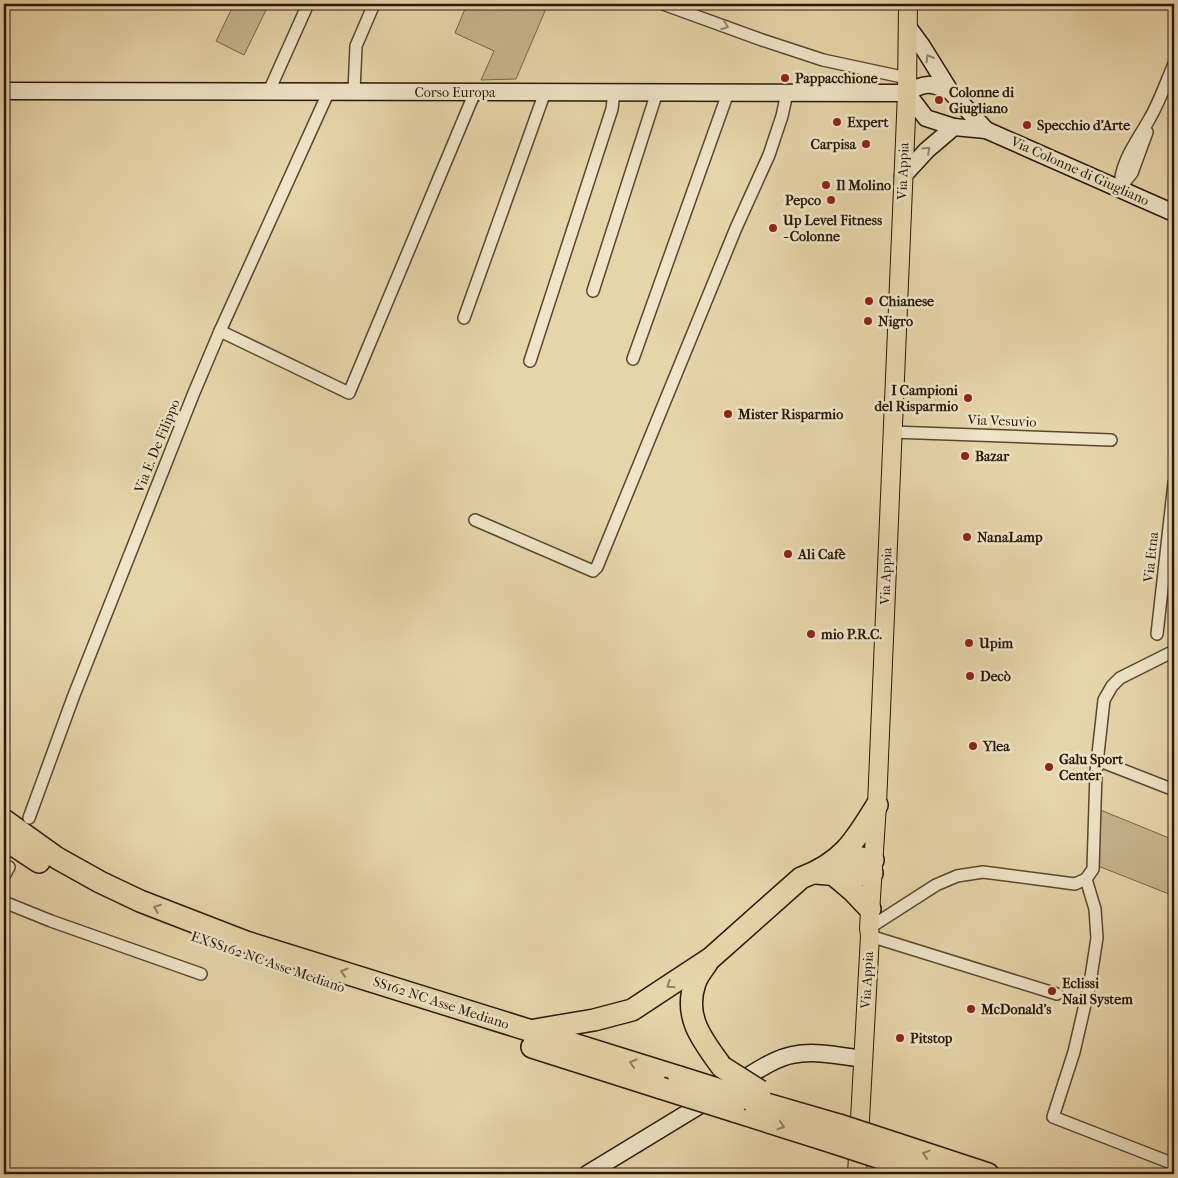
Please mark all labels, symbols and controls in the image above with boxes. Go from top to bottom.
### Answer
one-way arrow [721,20,729,30]
one-way arrow [926,55,936,64]
place label: Pappacchione [795,70,878,87]
marker: Pappacchione [779,72,791,84]
street label: Corso Europa [414,84,496,101]
place label: Colonne di Giugliano [949,84,1015,117]
marker: Colonne di Giugliano [933,94,945,106]
place label: Expert [847,114,889,131]
marker: Expert [831,116,843,128]
place label: Specchio d'Arte [1037,117,1130,134]
marker: Specchio d'Arte [1021,119,1033,131]
street label: Via Colonne di Giugliano [1007,132,1152,209]
place label: Carpisa [810,136,857,153]
marker: Carpisa [860,138,872,150]
street label: Via Appia [893,141,913,201]
one-way arrow [922,147,931,156]
place label: Il Molino [836,177,891,194]
marker: Il Molino [820,179,832,191]
place label: Pepco [785,192,821,209]
marker: Pepco [825,194,837,206]
place label: Up Level Fitness - Colonne [782,212,883,245]
marker: Up Level Fitness - Colonne [767,222,779,234]
place label: Chianese [879,293,934,310]
marker: Chianese [863,295,875,307]
place label: Nigro [878,313,913,330]
marker: Nigro [862,315,874,327]
place label: I Campioni del Risparmio [874,382,959,415]
marker: I Campioni del Risparmio [962,392,974,404]
street label: Via E. De Filippo [130,397,184,496]
place label: Mister Risparmio [737,406,843,423]
marker: Mister Risparmio [722,408,734,420]
street label: Via Vesuvio [966,411,1037,431]
place label: Bazar [975,448,1010,465]
marker: Bazar [959,450,971,462]
place label: NanaLamp [977,529,1043,546]
street label: Via Etna [1140,530,1162,584]
marker: NanaLamp [961,531,973,543]
place label: Ali Cafè [797,546,845,563]
street label: Via Appia [876,546,896,606]
marker: Ali Cafè [782,548,794,560]
place label: mio P.R.C. [820,626,882,643]
marker: mio P.R.C. [805,628,817,640]
place label: Upim [978,635,1014,652]
marker: Upim [963,637,975,649]
place label: Decò [980,668,1011,685]
marker: Decò [964,670,976,682]
place label: Ylea [982,738,1010,755]
marker: Ylea [967,740,979,752]
place label: Galu Sport Center [1059,751,1124,784]
marker: Galu Sport Center [1043,761,1055,773]
one-way arrow [154,904,162,914]
street label: EXSS162 NC Asse Mediano [189,928,347,996]
street label: Via Appia [857,950,877,1010]
one-way arrow [340,968,349,978]
street label: SS162 NC Asse Mediano [371,973,511,1033]
place label: Eclissi Nail System [1062,975,1133,1008]
one-way arrow [666,979,676,988]
marker: Eclissi Nail System [1046,985,1058,997]
place label: McDonald's [980,1001,1052,1018]
marker: McDonald's [965,1003,977,1015]
place label: Pitstop [910,1030,953,1047]
marker: Pitstop [894,1032,906,1044]
one-way arrow [629,1058,637,1068]
one-way arrow [776,1121,785,1131]
one-way arrow [922,1149,930,1159]

